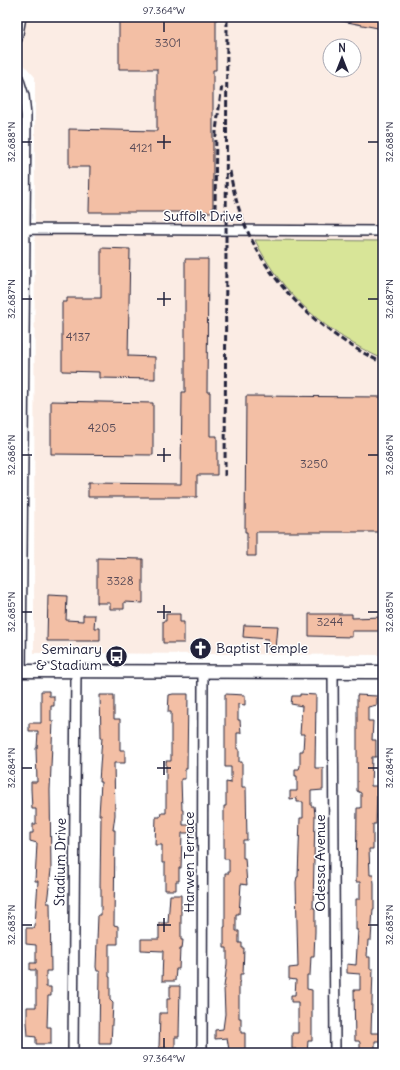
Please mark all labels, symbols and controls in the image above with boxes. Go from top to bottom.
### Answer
text: 97.364°W [143,4,185,17]
house number: 3301 [155,35,181,50]
north arrow [322,38,362,78]
text: N [338,41,346,55]
text: 32.688°N [5,122,18,162]
text: 32.688°N [383,122,396,162]
house number: 4121 [130,140,152,155]
street label: Suffolk Drive [163,207,243,225]
text: 32.687°N [5,279,18,319]
text: 32.687°N [383,279,396,319]
house number: 4137 [66,329,90,344]
house number: 4205 [88,420,116,435]
text: 32.686°N [5,435,18,475]
text: 32.686°N [383,435,396,475]
house number: 3250 [300,456,328,471]
house number: 3328 [106,573,134,588]
text: 32.685°N [5,592,18,632]
text: 32.685°N [383,592,396,632]
house number: 3244 [316,614,344,629]
church icon: Baptist Temple [188,635,214,661]
place label: Baptist Temple [216,639,308,657]
place label: Seminary & Stadium [36,640,102,674]
bus stop icon: Seminary & Stadium [104,644,130,670]
text: 32.684°N [5,748,18,788]
text: 32.684°N [383,748,396,788]
street label: Harwen Terrace [180,811,198,913]
street label: Odessa Avenue [311,814,329,912]
street label: Stadium Drive [50,818,70,906]
text: 32.683°N [5,905,18,945]
text: 32.683°N [383,905,396,945]
text: 97.364°W [143,1052,185,1065]

